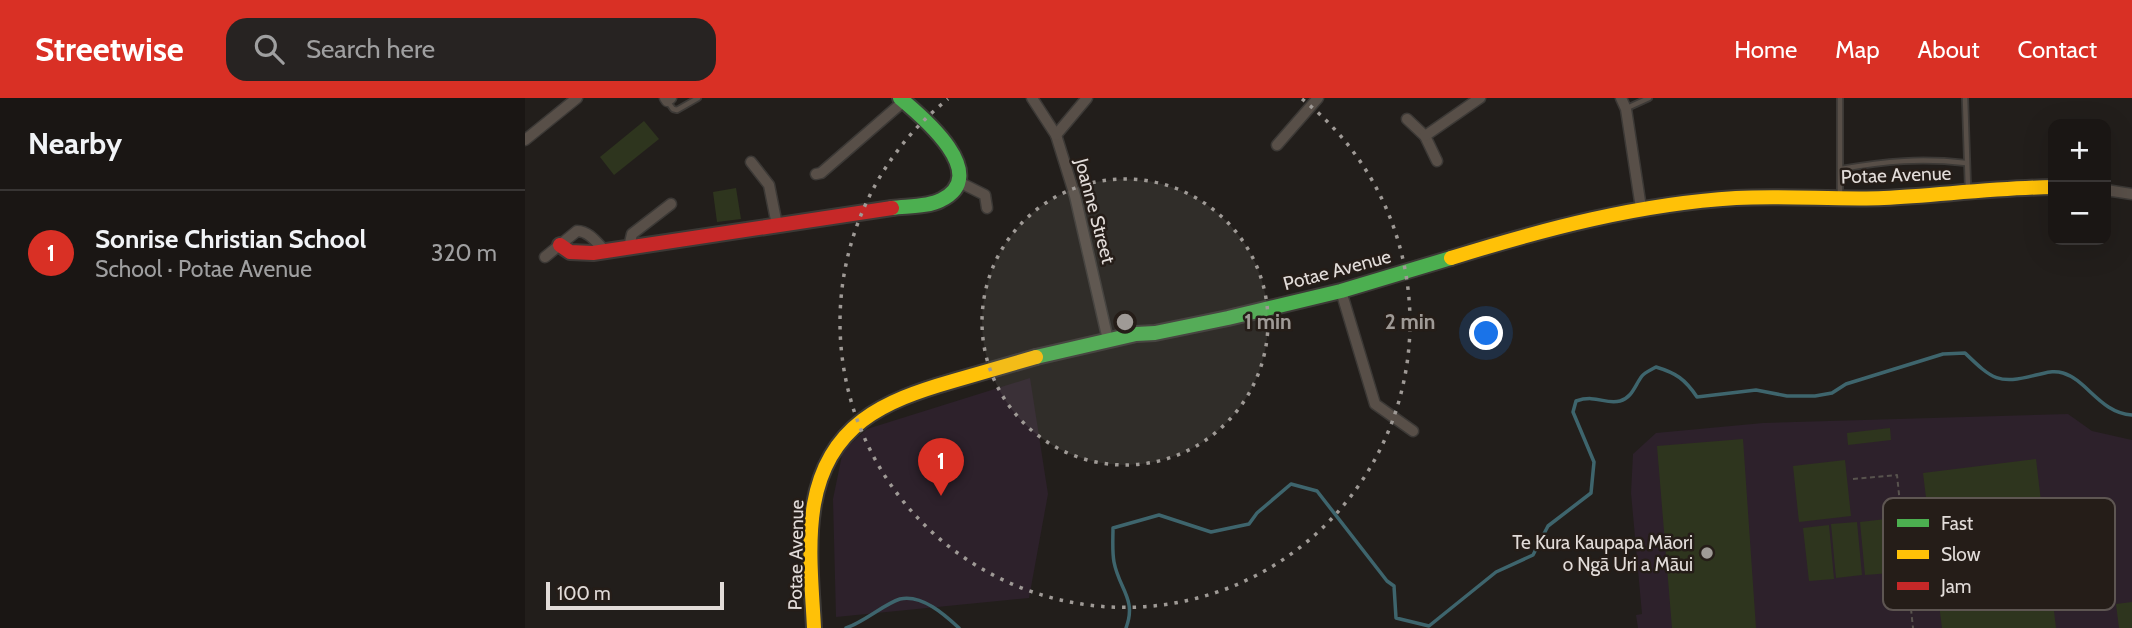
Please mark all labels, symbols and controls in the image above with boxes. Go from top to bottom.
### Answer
search box [226,18,716,81]
text: Streetwise [35,29,184,69]
icon: search [250,30,288,68]
text: Search here [306,33,435,65]
text: Home [1734,35,1797,64]
text: Map [1835,35,1880,64]
text: About [1918,35,1980,64]
text: Contact [2018,35,2097,64]
map controls [2048,119,2111,245]
button: + [2048,119,2111,182]
text: Nearby [28,125,122,162]
street label: Joanne Street [1070,155,1120,267]
street label: Potae Avenue [1840,162,1952,188]
button: − [2048,182,2111,245]
text: Sonrise Christian School [95,223,366,255]
text: 1 [47,239,55,267]
text: 320 m [431,239,497,267]
street label: Potae Avenue [1281,244,1394,295]
text: School · Potae Avenue [95,255,312,283]
text: 1 min [1244,309,1292,334]
text: 2 min [1385,309,1435,334]
centre of rings [1113,310,1137,334]
your location [1469,316,1503,350]
pin: 1 [918,438,964,496]
legend [1883,498,2115,610]
street label: Potae Avenue [784,499,808,611]
text: Fast [1941,512,1974,535]
place label: Te Kura Kaupapa Māori o Ngā Uri a Māui [1512,531,1693,576]
text: Slow [1941,543,1981,566]
marker: Te Kura Kaupapa Māori o Ngā Uri a Māui [1699,545,1715,561]
text: Jam [1940,575,1971,598]
scale bar [546,579,725,611]
text: 100 m [557,582,611,605]

